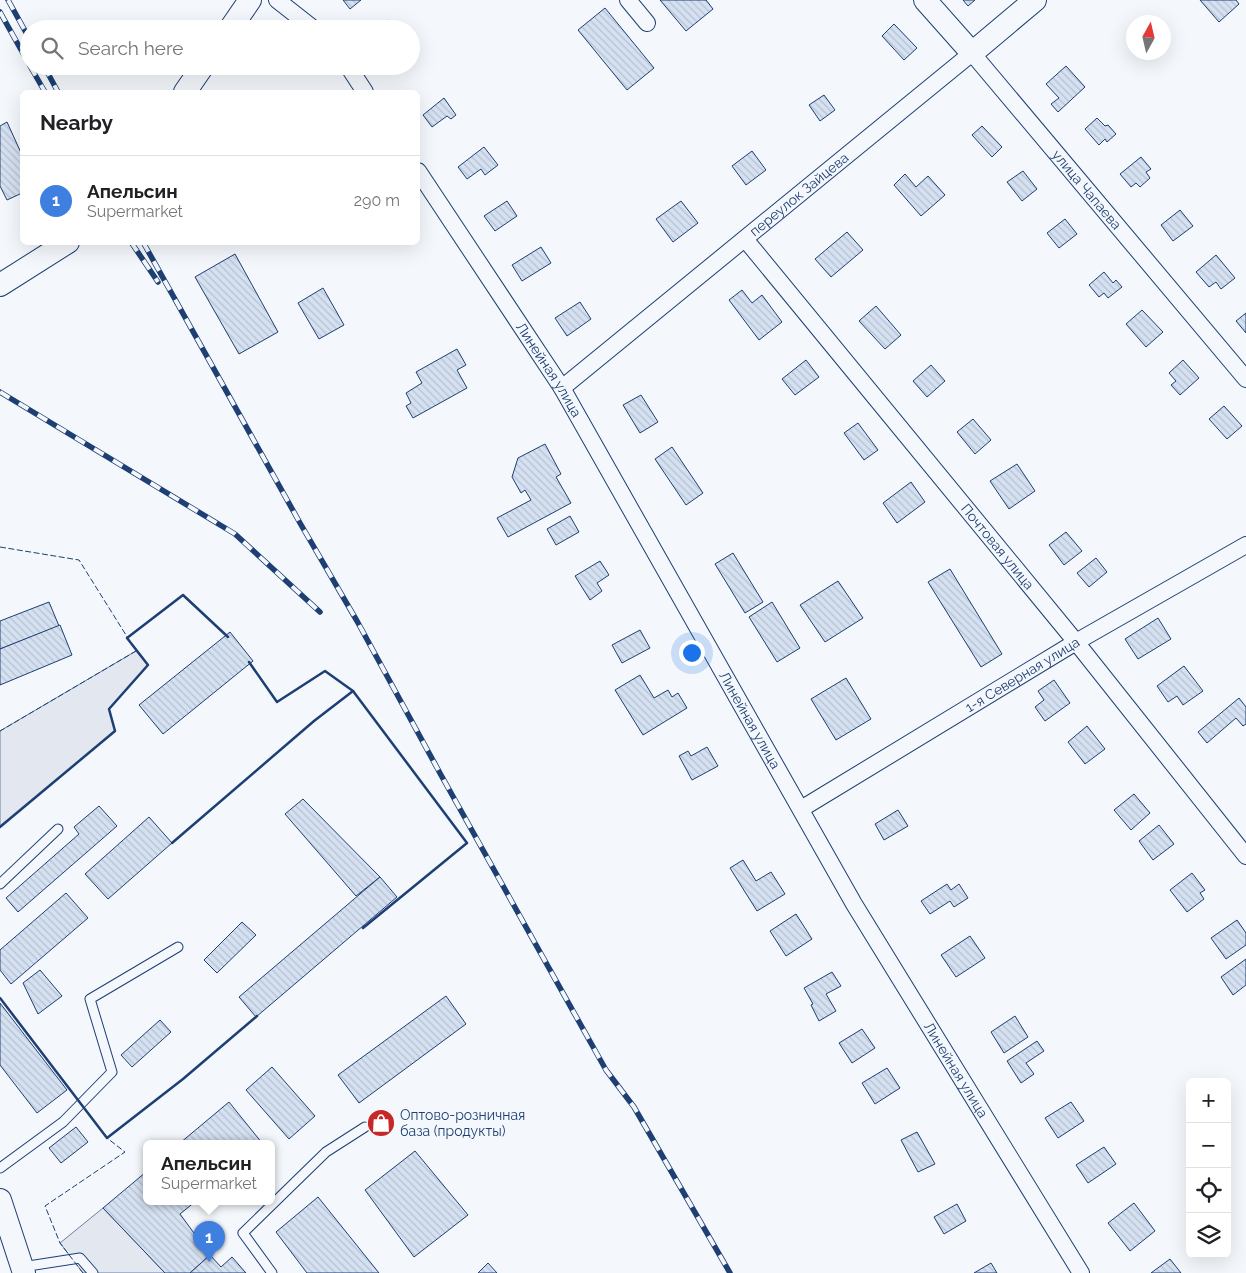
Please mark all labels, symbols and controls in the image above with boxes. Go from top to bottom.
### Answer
north arrow [1126,15,1171,60]
search box [20,20,420,75]
icon: search [38,34,66,62]
text: Search here [78,37,184,59]
text: Nearby [40,110,113,135]
street label: улица Чапаева [1049,147,1125,233]
street label: переулок Зайцева [746,149,852,239]
text: Апельсин [87,180,178,202]
text: 1 [52,191,60,210]
text: 290 m [354,191,400,210]
text: Supermarket [87,202,183,221]
street label: Линейная улица [513,319,585,420]
street label: Почтовая улица [958,501,1037,593]
street label: 1-я Северная улица [962,634,1082,715]
your location [679,640,705,666]
street label: Линейная улица [716,669,784,772]
street label: Линейная улица [921,1019,991,1120]
map controls [1186,1078,1231,1258]
button: + [1186,1078,1231,1123]
place label: Оптово-розничная база (продукты) [400,1107,525,1139]
shop icon: Оптово-розничная база (продукты) [366,1108,396,1138]
button: − [1186,1123,1231,1168]
popup [143,1140,275,1205]
text: Апельсин [161,1152,252,1174]
button: locate [1186,1168,1231,1213]
text: Supermarket [161,1174,257,1193]
button: layers [1186,1213,1231,1258]
pin: 1 [193,1221,225,1262]

